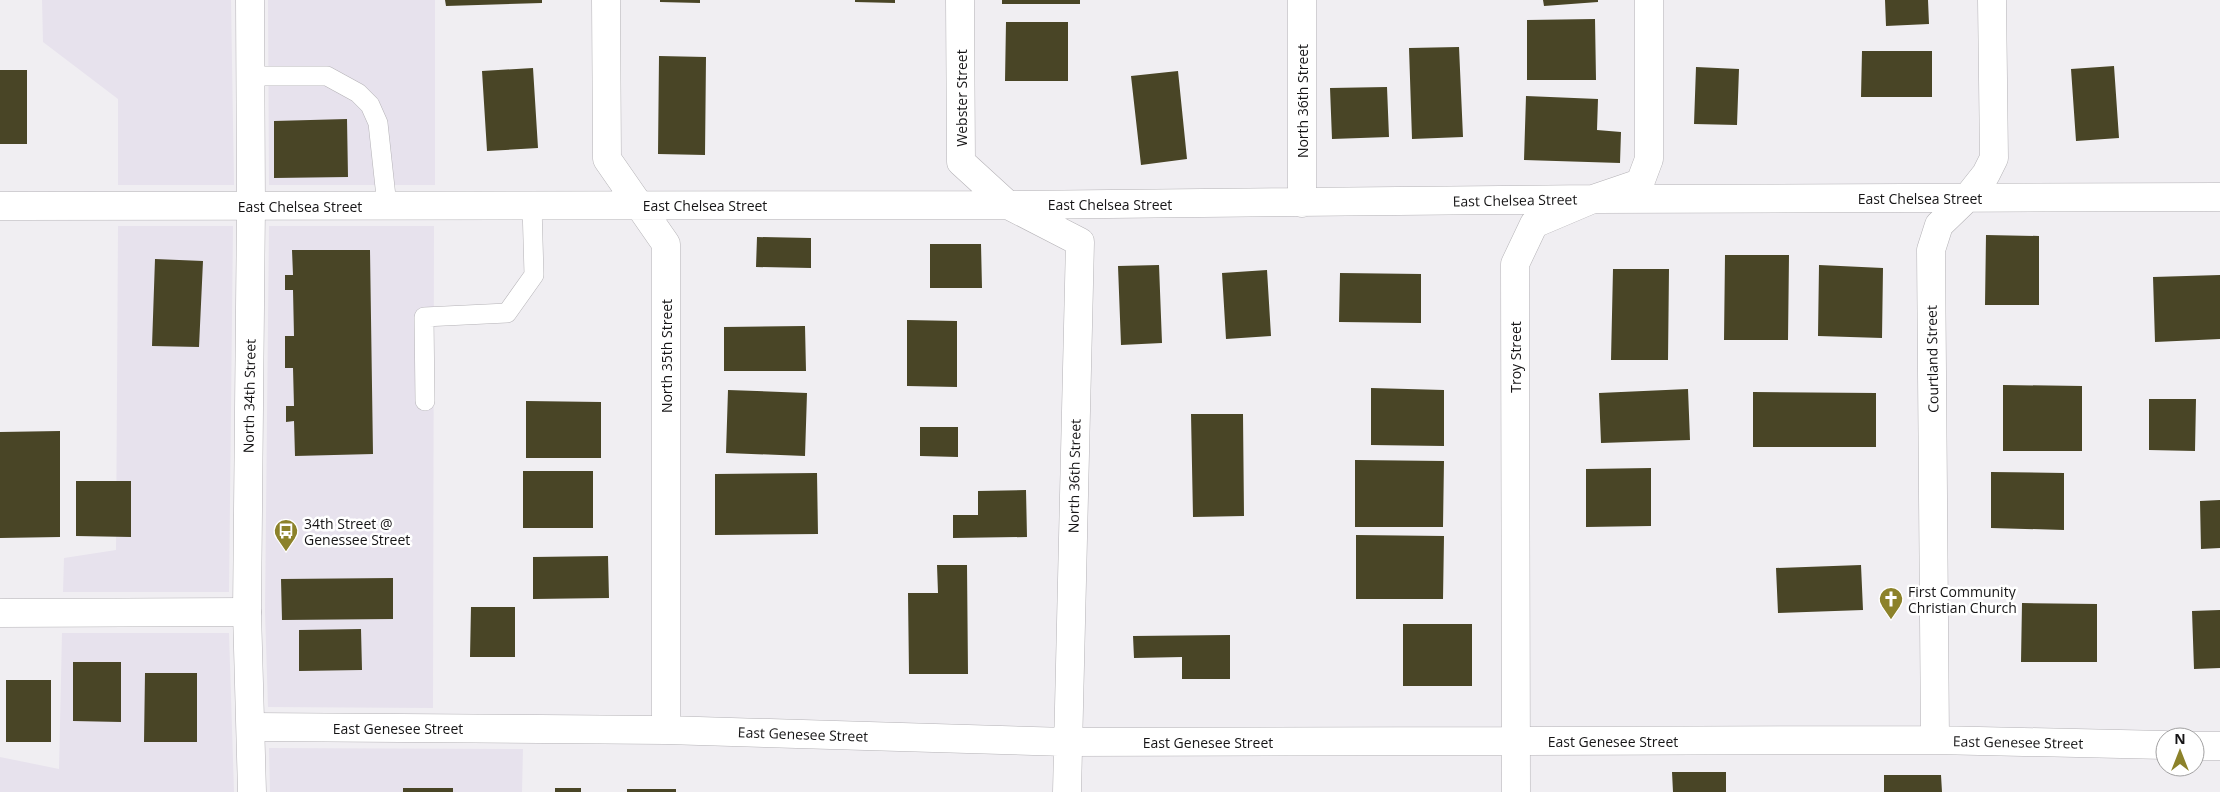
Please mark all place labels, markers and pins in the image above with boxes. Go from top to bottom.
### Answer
place label: 34th Street @ Genessee Street [304,514,410,549]
bus stop icon: 34th Street @ Genessee Street [273,518,299,552]
place label: First Community Christian Church [1908,582,2017,617]
church icon: First Community Christian Church [1878,586,1904,620]

